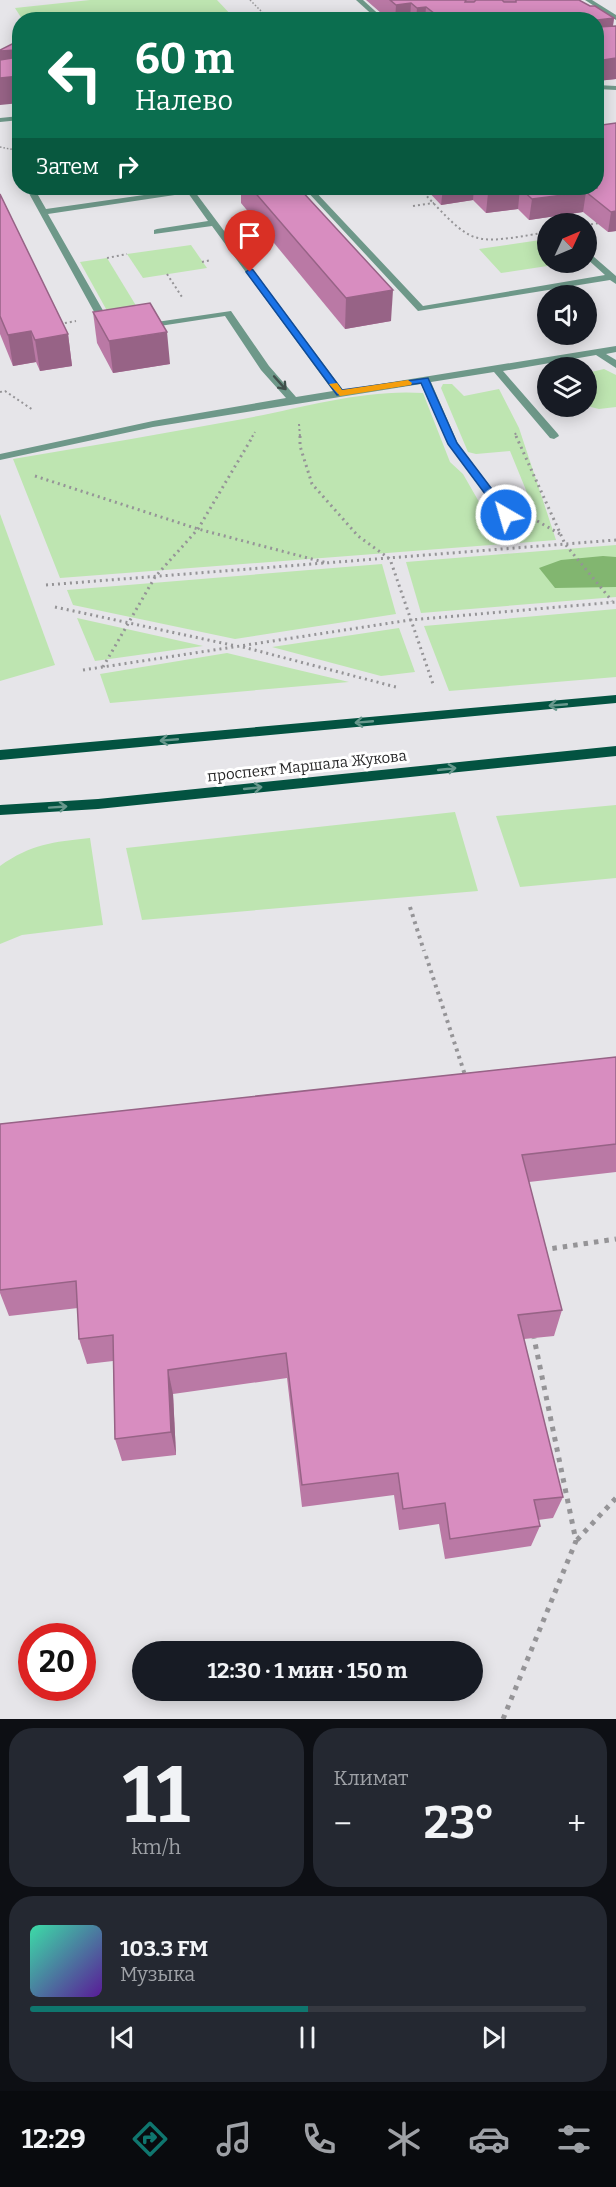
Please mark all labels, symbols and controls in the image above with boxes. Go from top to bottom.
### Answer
text: 60 m [135,34,234,84]
icon: left [36,36,114,114]
text: Налево [135,85,233,117]
icon: right [111,150,144,183]
text: Затем [36,153,99,180]
pin [224,210,275,272]
north arrow [537,213,597,273]
map controls [537,213,597,417]
icon: arrive [233,219,266,252]
button: sound [537,285,597,345]
button: layers [537,357,597,417]
one-way arrow [273,375,287,390]
position arrow [474,483,538,547]
one-way arrow [548,700,568,711]
one-way arrow [354,717,374,728]
one-way arrow [160,735,180,746]
street label: проспект Маршала Жукова [206,747,408,785]
one-way arrow [436,763,456,774]
one-way arrow [242,782,262,793]
one-way arrow [48,801,68,812]
speed limit sign: 20 [18,1623,96,1701]
text: 12:30 · 1 мин · 150 m [208,1657,407,1684]
text: 11 [123,1749,190,1843]
text: Климат [334,1766,408,1790]
text: 23° [424,1796,495,1850]
text: − [334,1804,352,1844]
text: + [567,1804,586,1844]
text: km/h [132,1835,181,1859]
text: 103.3 FM [120,1935,208,1962]
text: Музыка [120,1962,195,1986]
icon: previous [106,2021,139,2054]
icon: pause [291,2021,324,2054]
icon: next [477,2021,510,2054]
icon: directions [129,2118,171,2160]
icon: music [213,2118,255,2160]
icon: phone [298,2118,340,2160]
icon: climate [383,2118,425,2160]
icon: car [468,2118,510,2160]
icon: filters [553,2118,595,2160]
text: 12:29 [21,2123,86,2155]

